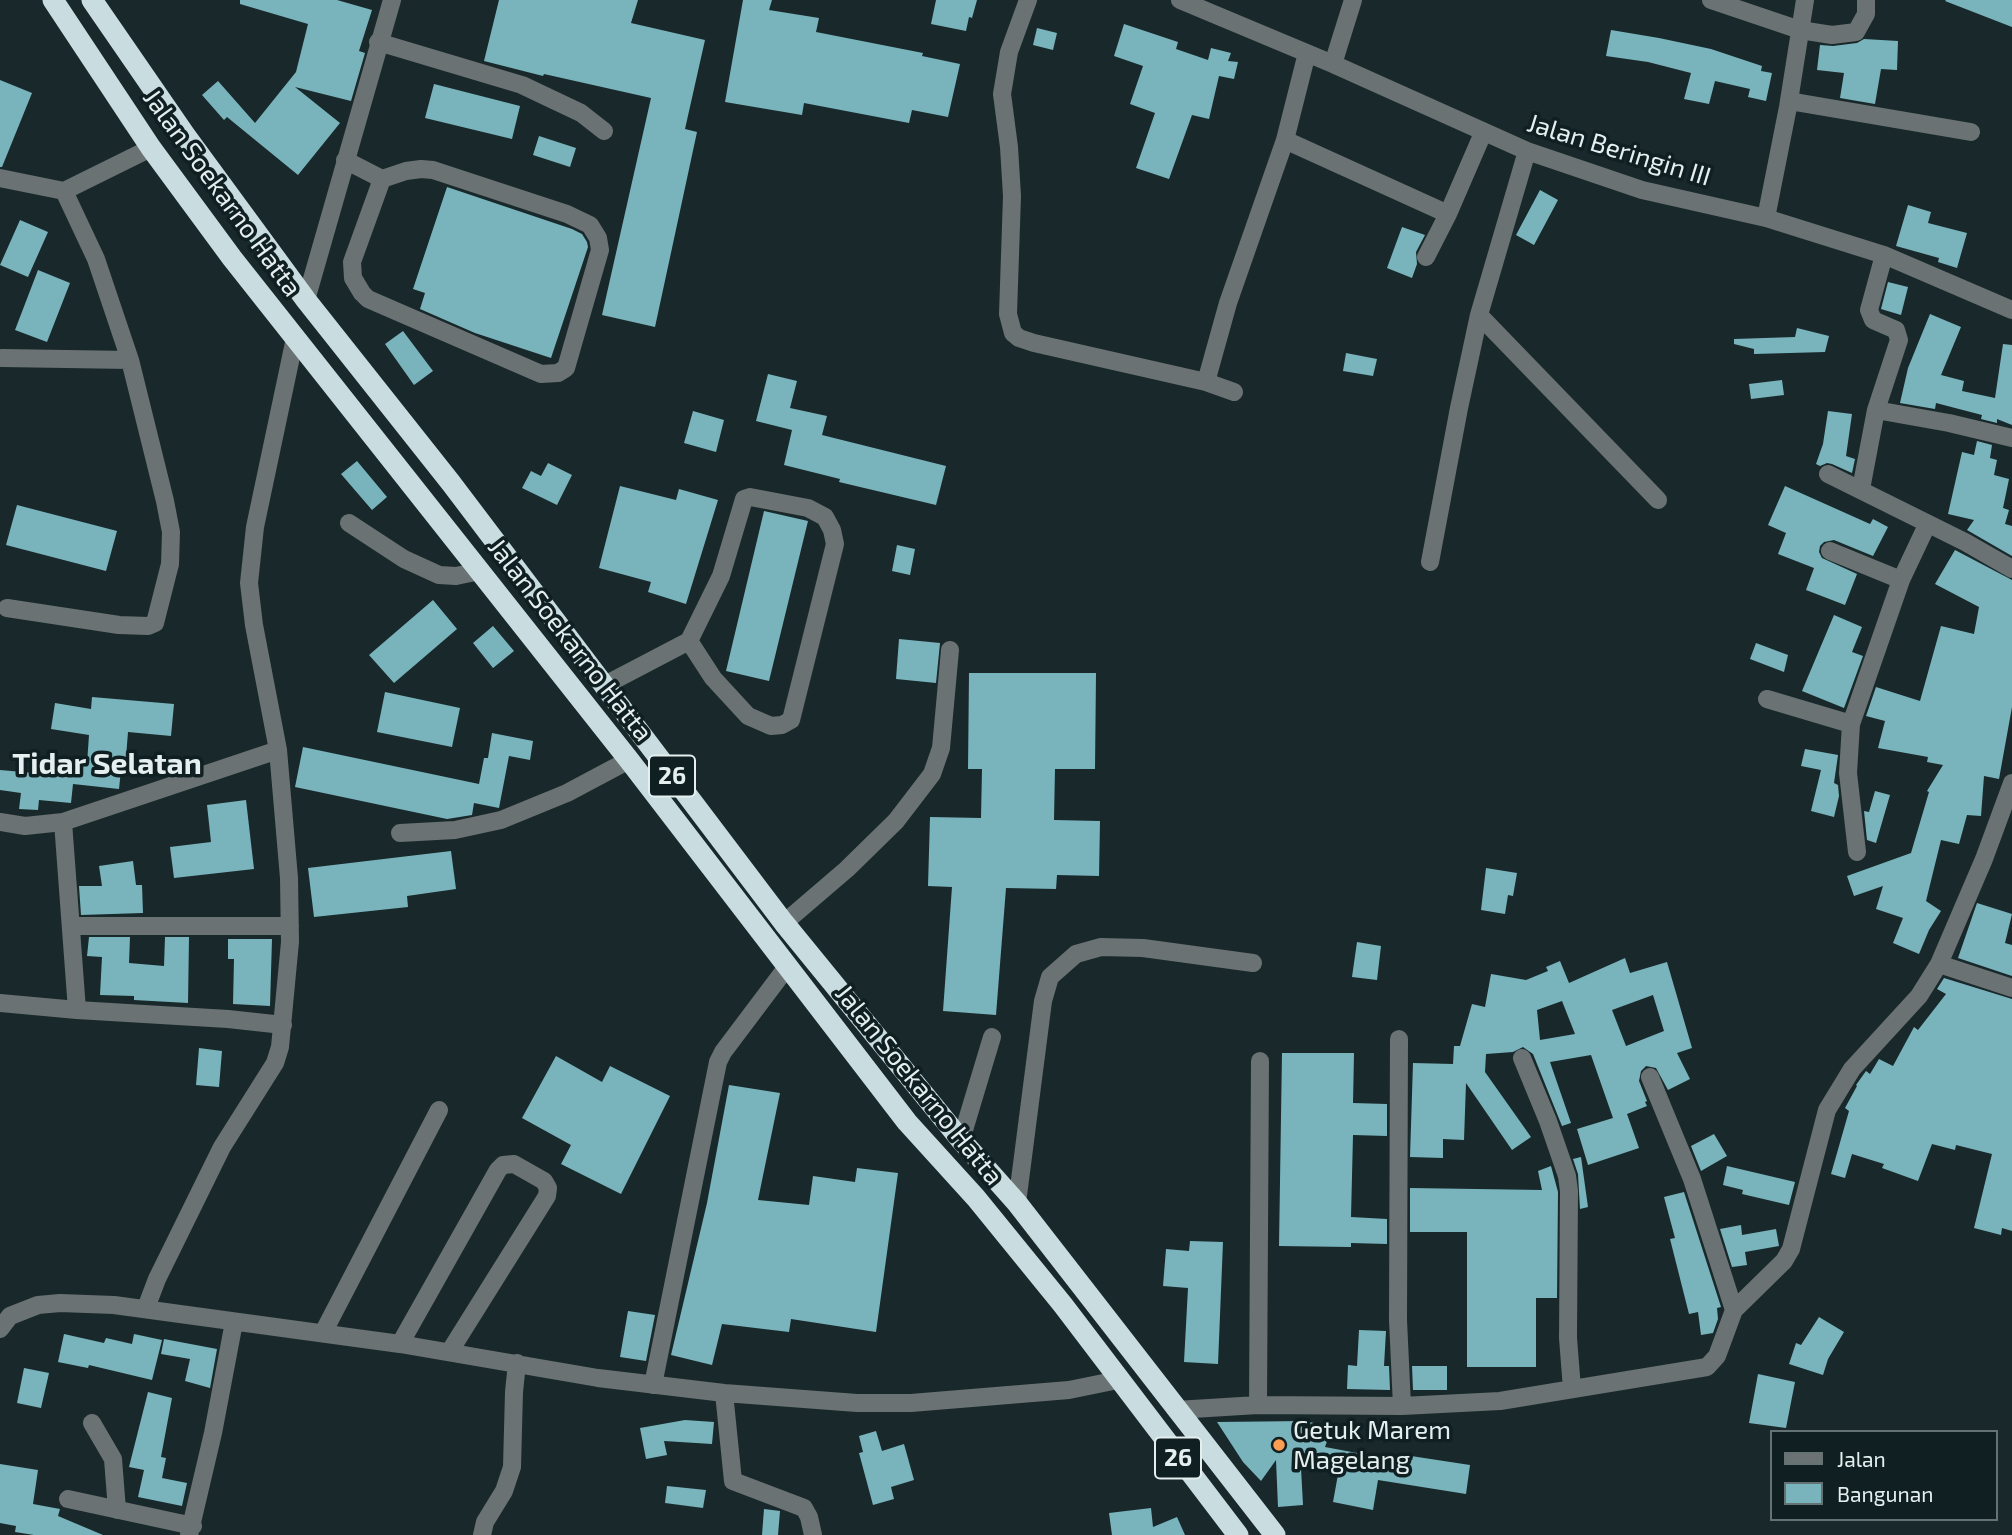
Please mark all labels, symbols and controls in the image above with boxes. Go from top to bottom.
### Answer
street label: Jalan Soekarno Hatta [136,83,308,303]
street label: Jalan Beringin III [1523,107,1715,193]
street label: Jalan Soekarno Hatta [481,532,659,748]
district label: Tidar Selatan [12,746,202,782]
road number: 26 [649,756,695,796]
street label: Jalan Soekarno Hatta [829,979,1009,1191]
place label: Getuk Marem Magelang [1293,1414,1451,1476]
legend [1770,1430,1998,1521]
marker: Getuk Marem Magelang [1271,1437,1287,1453]
road number: 26 [1155,1438,1201,1478]
text: Jalan [1837,1446,1886,1471]
text: Bangunan [1837,1481,1933,1506]

